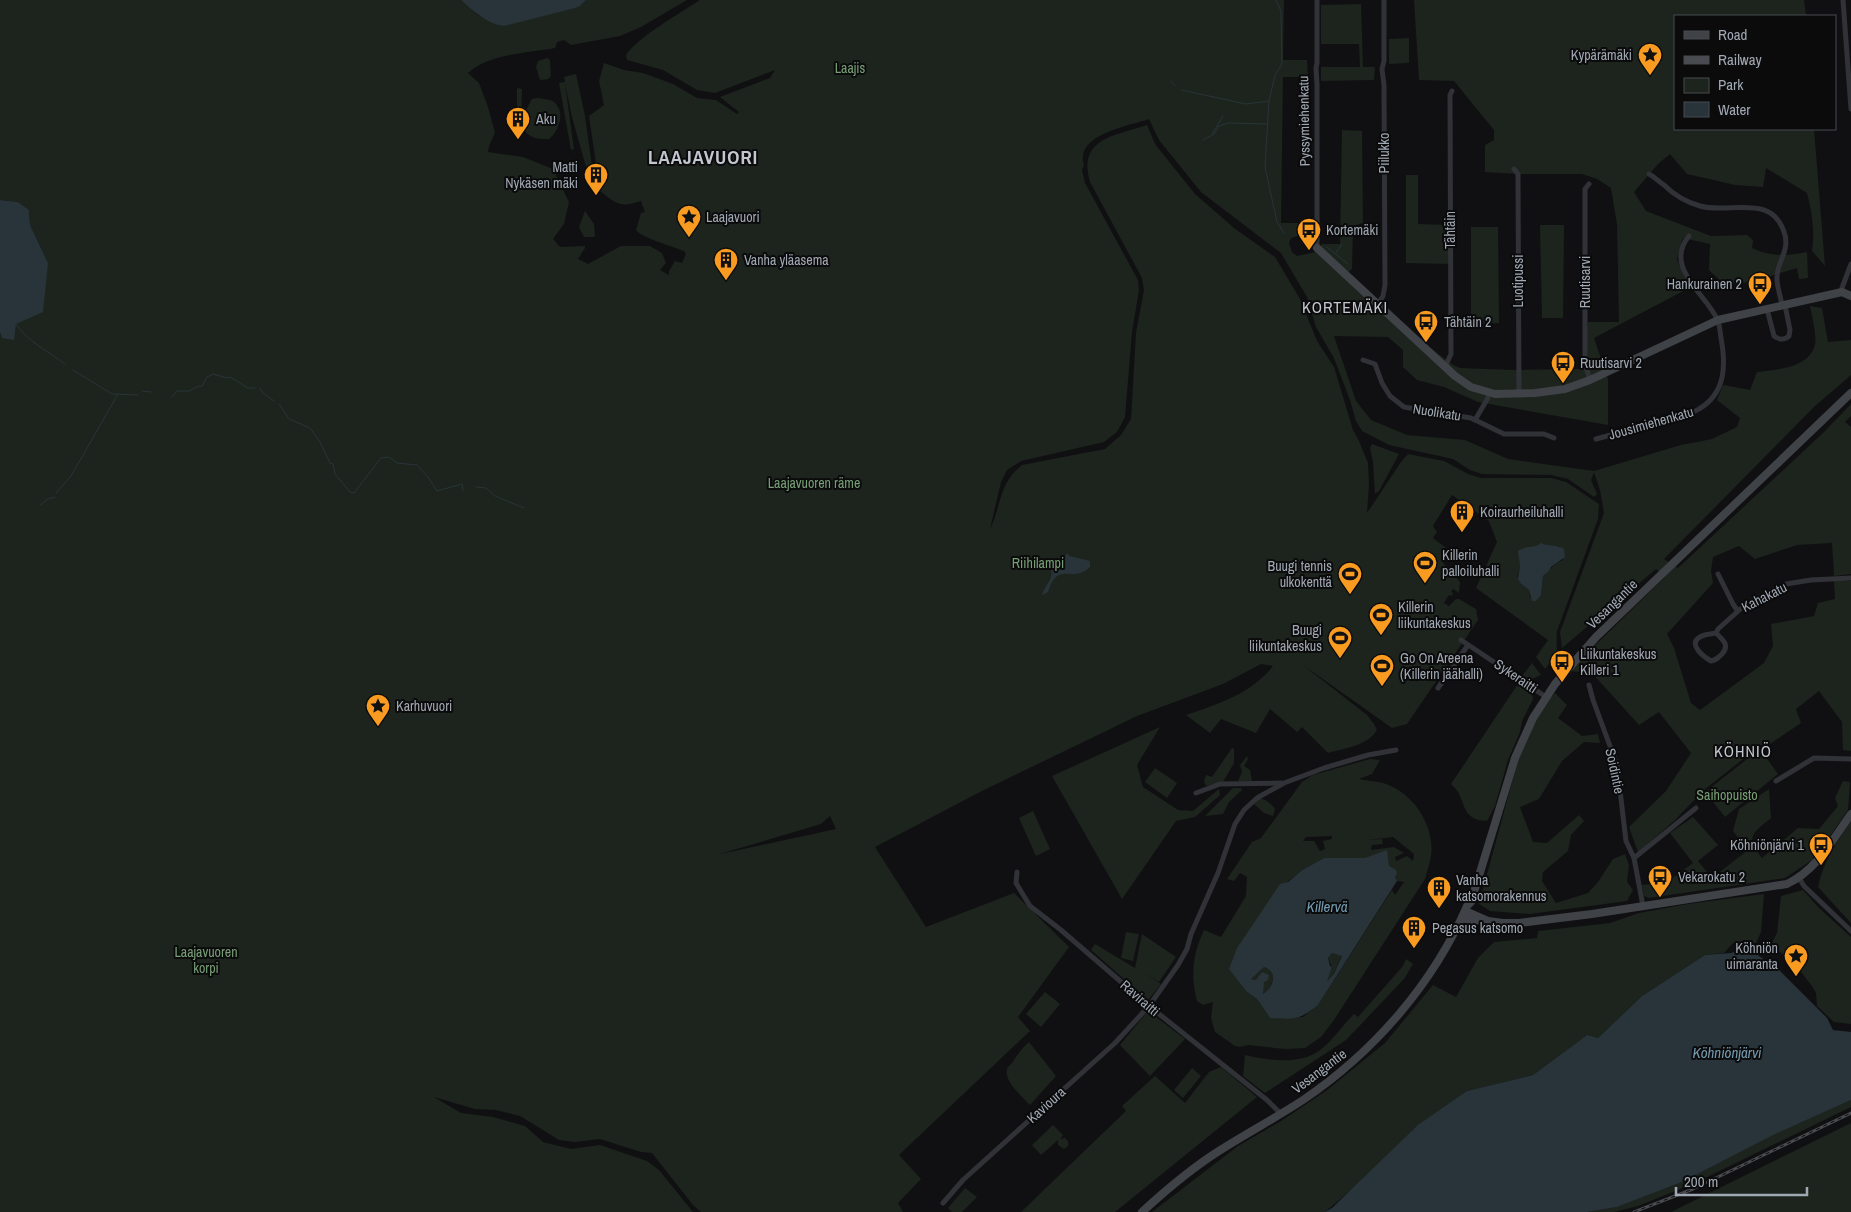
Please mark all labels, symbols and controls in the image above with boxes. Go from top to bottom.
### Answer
legend [1674,15,1836,130]
text: Road [1718,24,1747,45]
place icon: Kypärämäki [1637,42,1663,76]
place label: Kypärämäki [1571,46,1632,64]
text: Railway [1718,49,1763,70]
park label: Laajis [835,59,866,77]
text: Park [1718,74,1744,95]
street label: Pyssymiehenkatu [1294,76,1314,166]
text: Water [1718,99,1750,120]
building icon: Aku [505,106,531,140]
place label: Aku [535,110,556,128]
street label: Piilukko [1375,133,1393,173]
district label: LAAJAVUORI [648,144,758,170]
place label: Matti Nykäsen mäki [505,158,578,192]
building icon: Matti Nykäsen mäki [583,162,609,196]
place icon: Laajavuori [676,204,702,238]
place label: Laajavuori [706,208,760,226]
street label: Tähtäin [1441,211,1459,249]
bus stop icon: Kortemäki [1296,217,1322,251]
place label: Kortemäki [1326,221,1378,239]
building icon: Vanha yläasema [713,247,739,281]
place label: Vanha yläasema [744,251,829,269]
street label: Luotipussi [1509,255,1527,307]
street label: Ruutisarvi [1576,256,1594,308]
bus stop icon: Hankurainen 2 [1747,271,1773,305]
place label: Hankurainen 2 [1667,275,1742,293]
district label: KORTEMÄKI [1302,296,1388,318]
bus stop icon: Tähtäin 2 [1413,309,1439,343]
place label: Tähtäin 2 [1444,313,1491,331]
bus stop icon: Ruutisarvi 2 [1550,350,1576,384]
place label: Ruutisarvi 2 [1580,354,1642,372]
street label: Nuolikatu [1412,399,1462,425]
street label: Jousimiehenkatu [1606,402,1696,444]
park label: Laajavuoren räme [768,474,860,492]
building icon: Koiraurheiluhalli [1449,499,1475,533]
place label: Koiraurheiluhalli [1480,503,1564,521]
place label: Killerin palloiluhalli [1442,546,1499,580]
sports icon: Killerin palloiluhalli [1412,550,1438,584]
park label: Riihilampi [1012,554,1064,572]
place label: Buugi tennis ulkokenttä [1268,557,1333,591]
sports icon: Buugi tennis ulkokenttä [1337,561,1363,595]
street label: Vesangantie [1583,575,1641,633]
street label: Kahakatu [1738,578,1790,616]
place label: Killerin liikuntakeskus [1398,598,1471,632]
sports icon: Killerin liikuntakeskus [1368,602,1394,636]
place label: Buugi liikuntakeskus [1249,621,1322,655]
sports icon: Buugi liikuntakeskus [1327,625,1353,659]
place label: Liikuntakeskus Killeri 1 [1580,645,1657,679]
place label: Go On Areena (Killerin jäähalli) [1400,649,1483,683]
bus stop icon: Liikuntakeskus Killeri 1 [1549,649,1575,683]
sports icon: Go On Areena (Killerin jäähalli) [1369,653,1395,687]
street label: Sykeraitti [1491,655,1541,697]
place icon: Karhuvuori [365,693,391,727]
place label: Karhuvuori [396,697,452,715]
district label: KÖHNIÖ [1714,740,1772,762]
street label: Soidintie [1601,747,1629,795]
park label: Saihopuisto [1696,786,1758,804]
bus stop icon: Köhniönjärvi 1 [1808,832,1834,866]
place label: Köhniönjärvi 1 [1730,836,1805,854]
bus stop icon: Vekarokatu 2 [1647,864,1673,898]
place label: Vekarokatu 2 [1678,868,1745,886]
place label: Vanha katsomorakennus [1456,871,1547,905]
building icon: Vanha katsomorakennus [1426,875,1452,909]
water label: Killervä [1306,896,1348,917]
building icon: Pegasus katsomo [1401,915,1427,949]
place label: Pegasus katsomo [1432,919,1523,937]
place label: Köhniön uimaranta [1726,939,1779,973]
park label: Laajavuoren korpi [174,943,238,977]
place icon: Köhniön uimaranta [1783,943,1809,977]
street label: Raviraitti [1117,976,1163,1020]
water label: Köhniönjärvi [1692,1042,1762,1063]
street label: Vesangantie [1288,1045,1350,1097]
street label: Kavioura [1023,1083,1070,1127]
scale bar [1676,1164,1807,1196]
text: 200 m [1684,1171,1718,1192]

